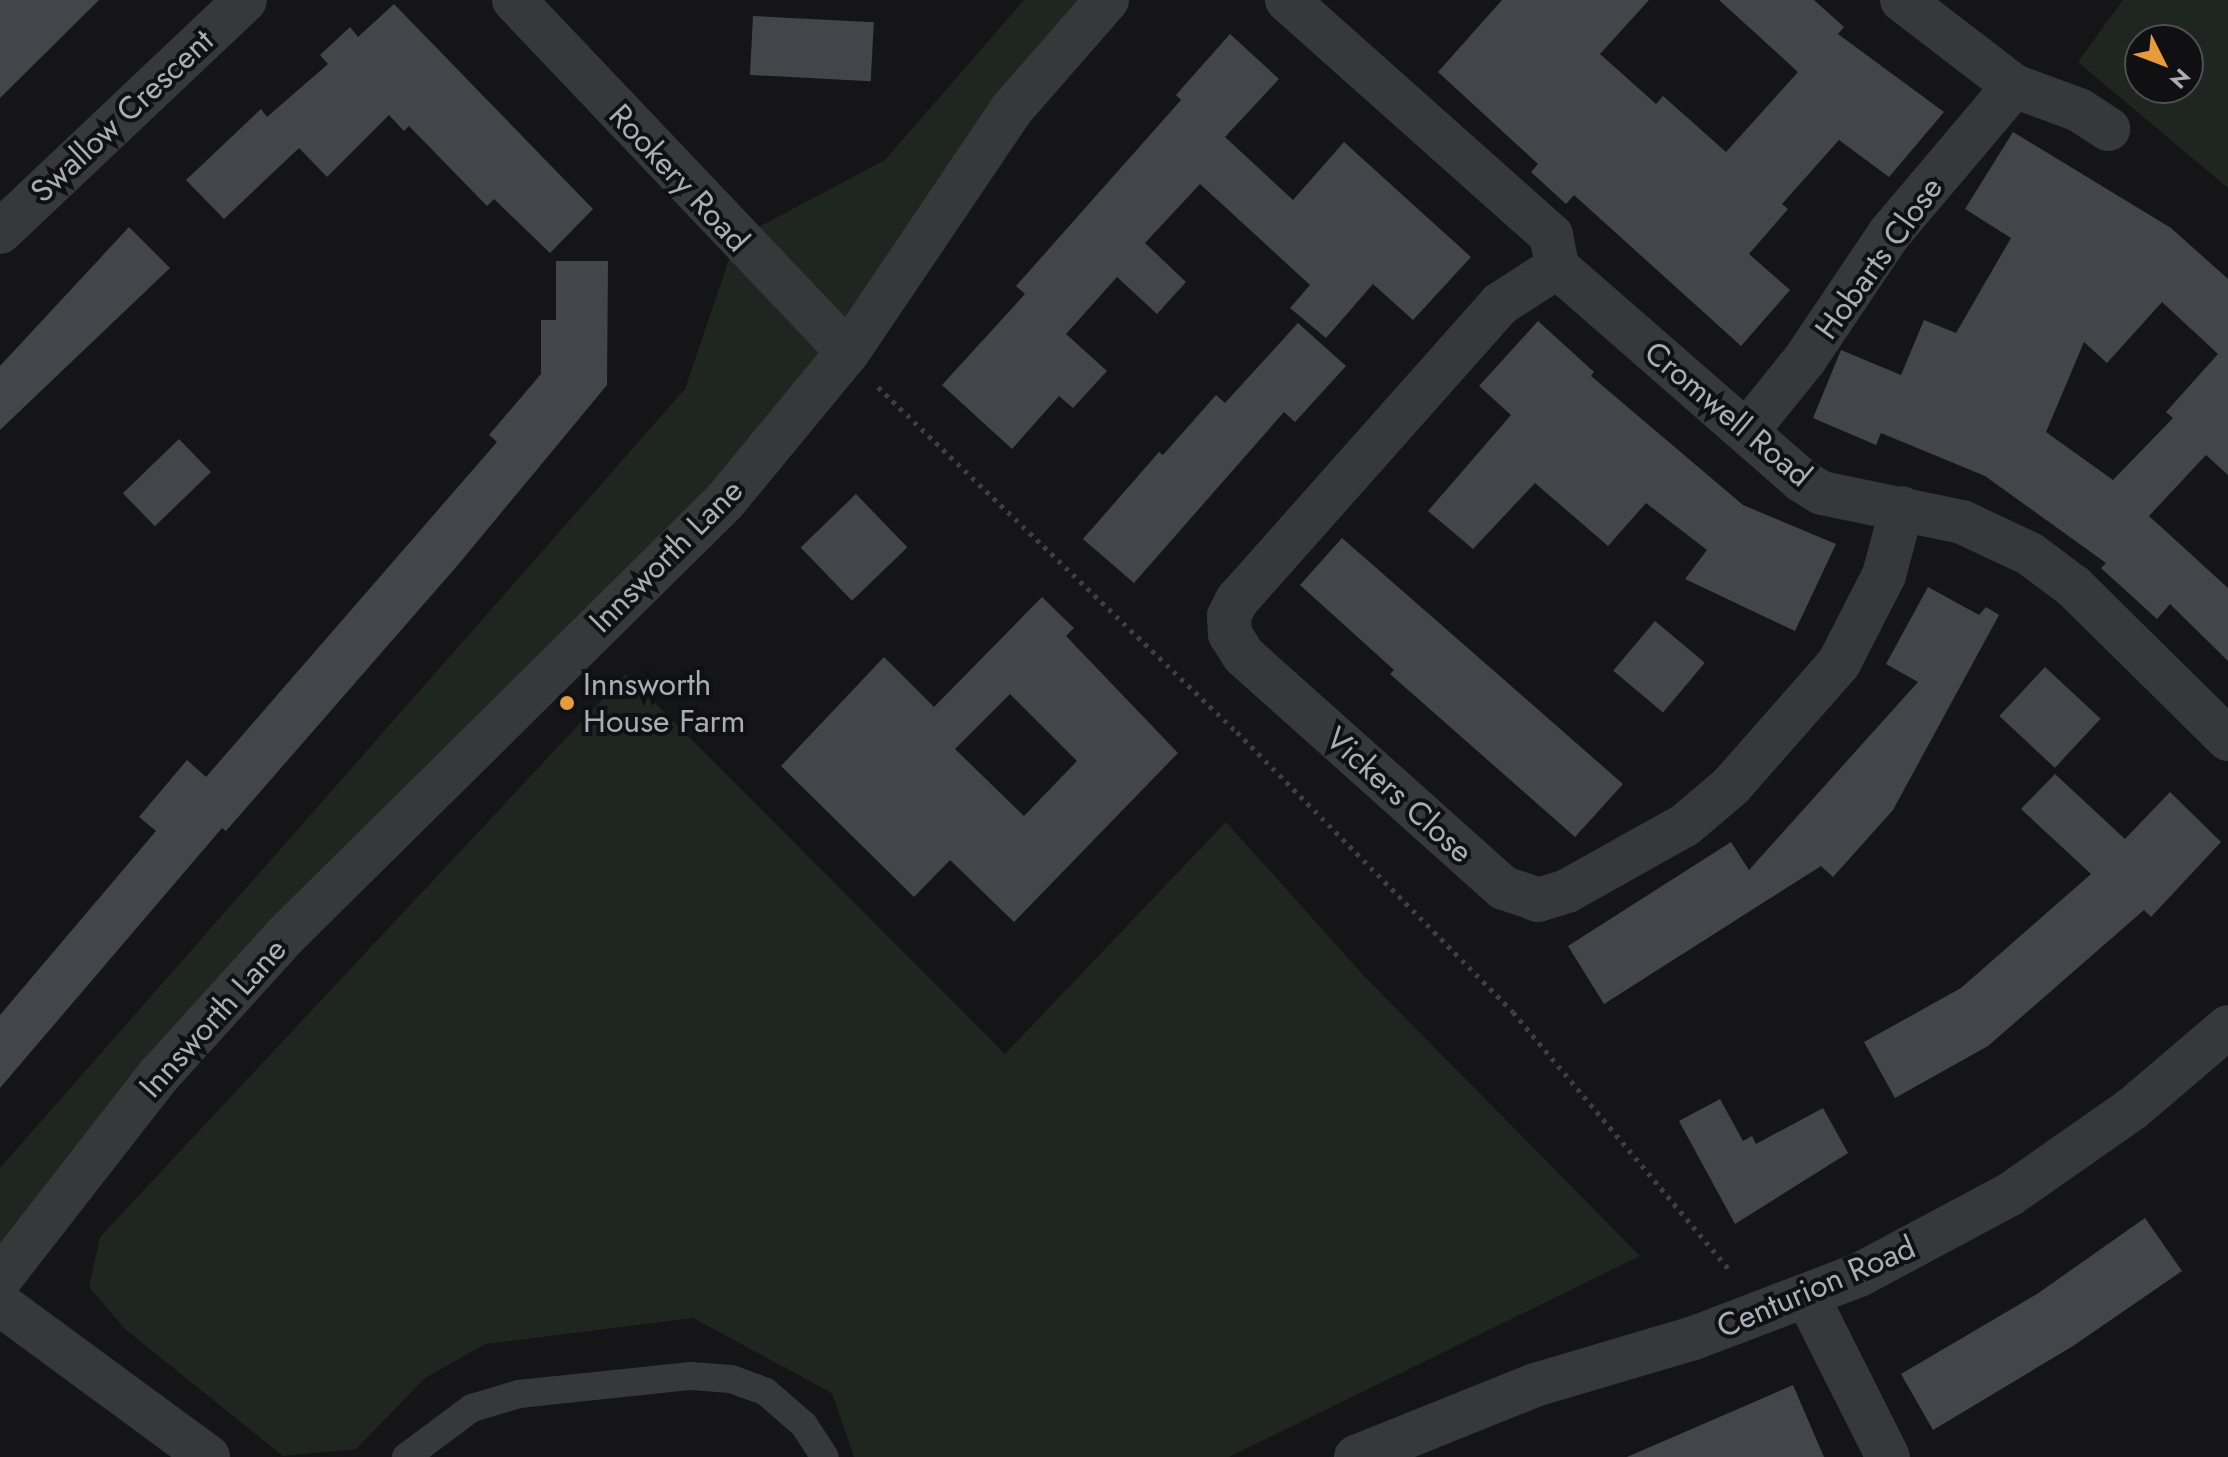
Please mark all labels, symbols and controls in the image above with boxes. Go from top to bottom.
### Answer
street label: Swallow Crescent [23,22,221,210]
north arrow [2124,24,2204,104]
text: N [2163,62,2198,96]
street label: Rookery Road [601,96,757,260]
street label: Hobarts Close [1807,169,1951,347]
street label: Cromwell Road [1637,333,1819,495]
street label: Innsworth Lane [581,471,751,641]
place label: Innsworth House Farm [583,666,745,741]
marker: Innsworth House Farm [558,694,576,712]
street label: Vickers Close [1318,719,1480,871]
street label: Innsworth Lane [131,930,295,1106]
street label: Centurion Road [1711,1228,1921,1346]

